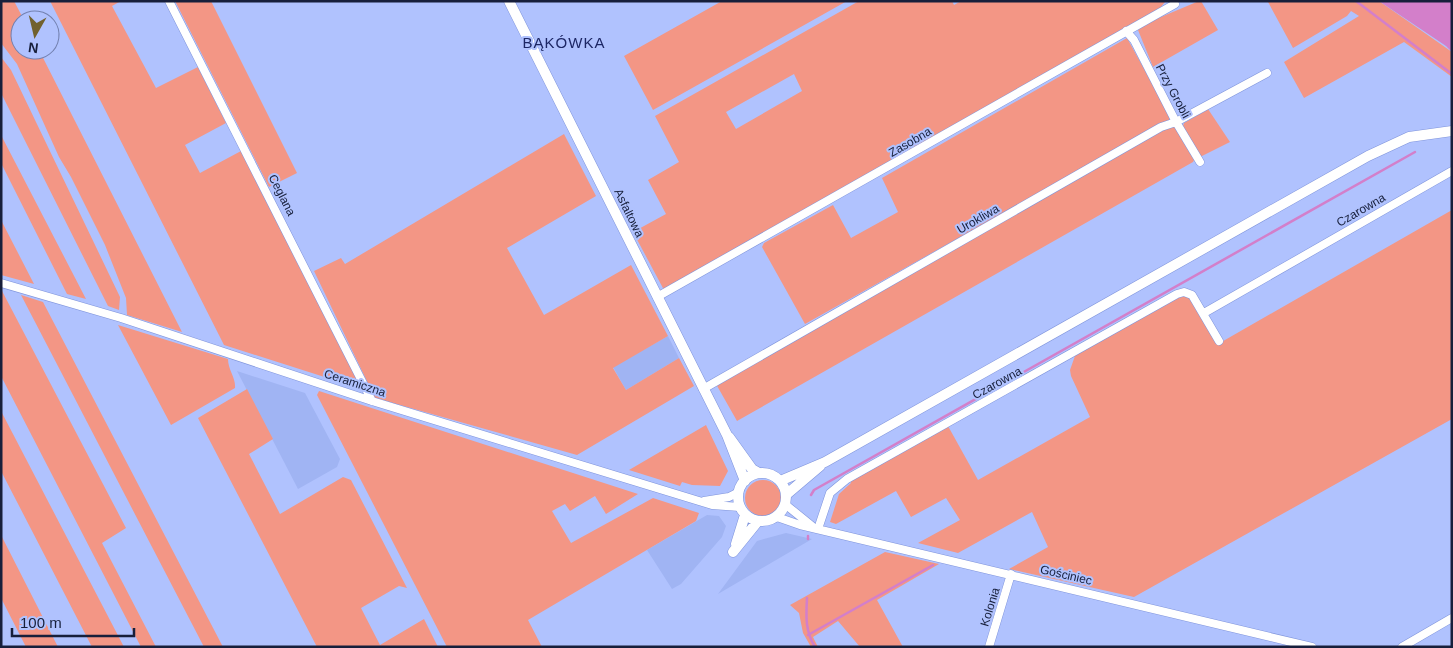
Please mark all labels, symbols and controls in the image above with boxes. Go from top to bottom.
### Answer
north arrow [10,10,60,60]
district label: BĄKÓWKA [523,34,605,51]
text: N [27,39,39,57]
street label: Przy Grobli [1153,62,1193,120]
street label: Zasobna [886,124,934,160]
street label: Ceglana [266,172,299,218]
street label: Asfaltowa [611,187,647,240]
street label: Czarowna [1334,190,1388,230]
street label: Urokliwa [955,201,1002,237]
street label: Czarowna [970,364,1024,402]
street label: Ceramiczna [322,366,388,400]
street label: Gościniec [1039,562,1093,588]
street label: Kolonia [977,586,1003,628]
scale bar [12,606,135,638]
text: 100 m [20,614,62,631]

